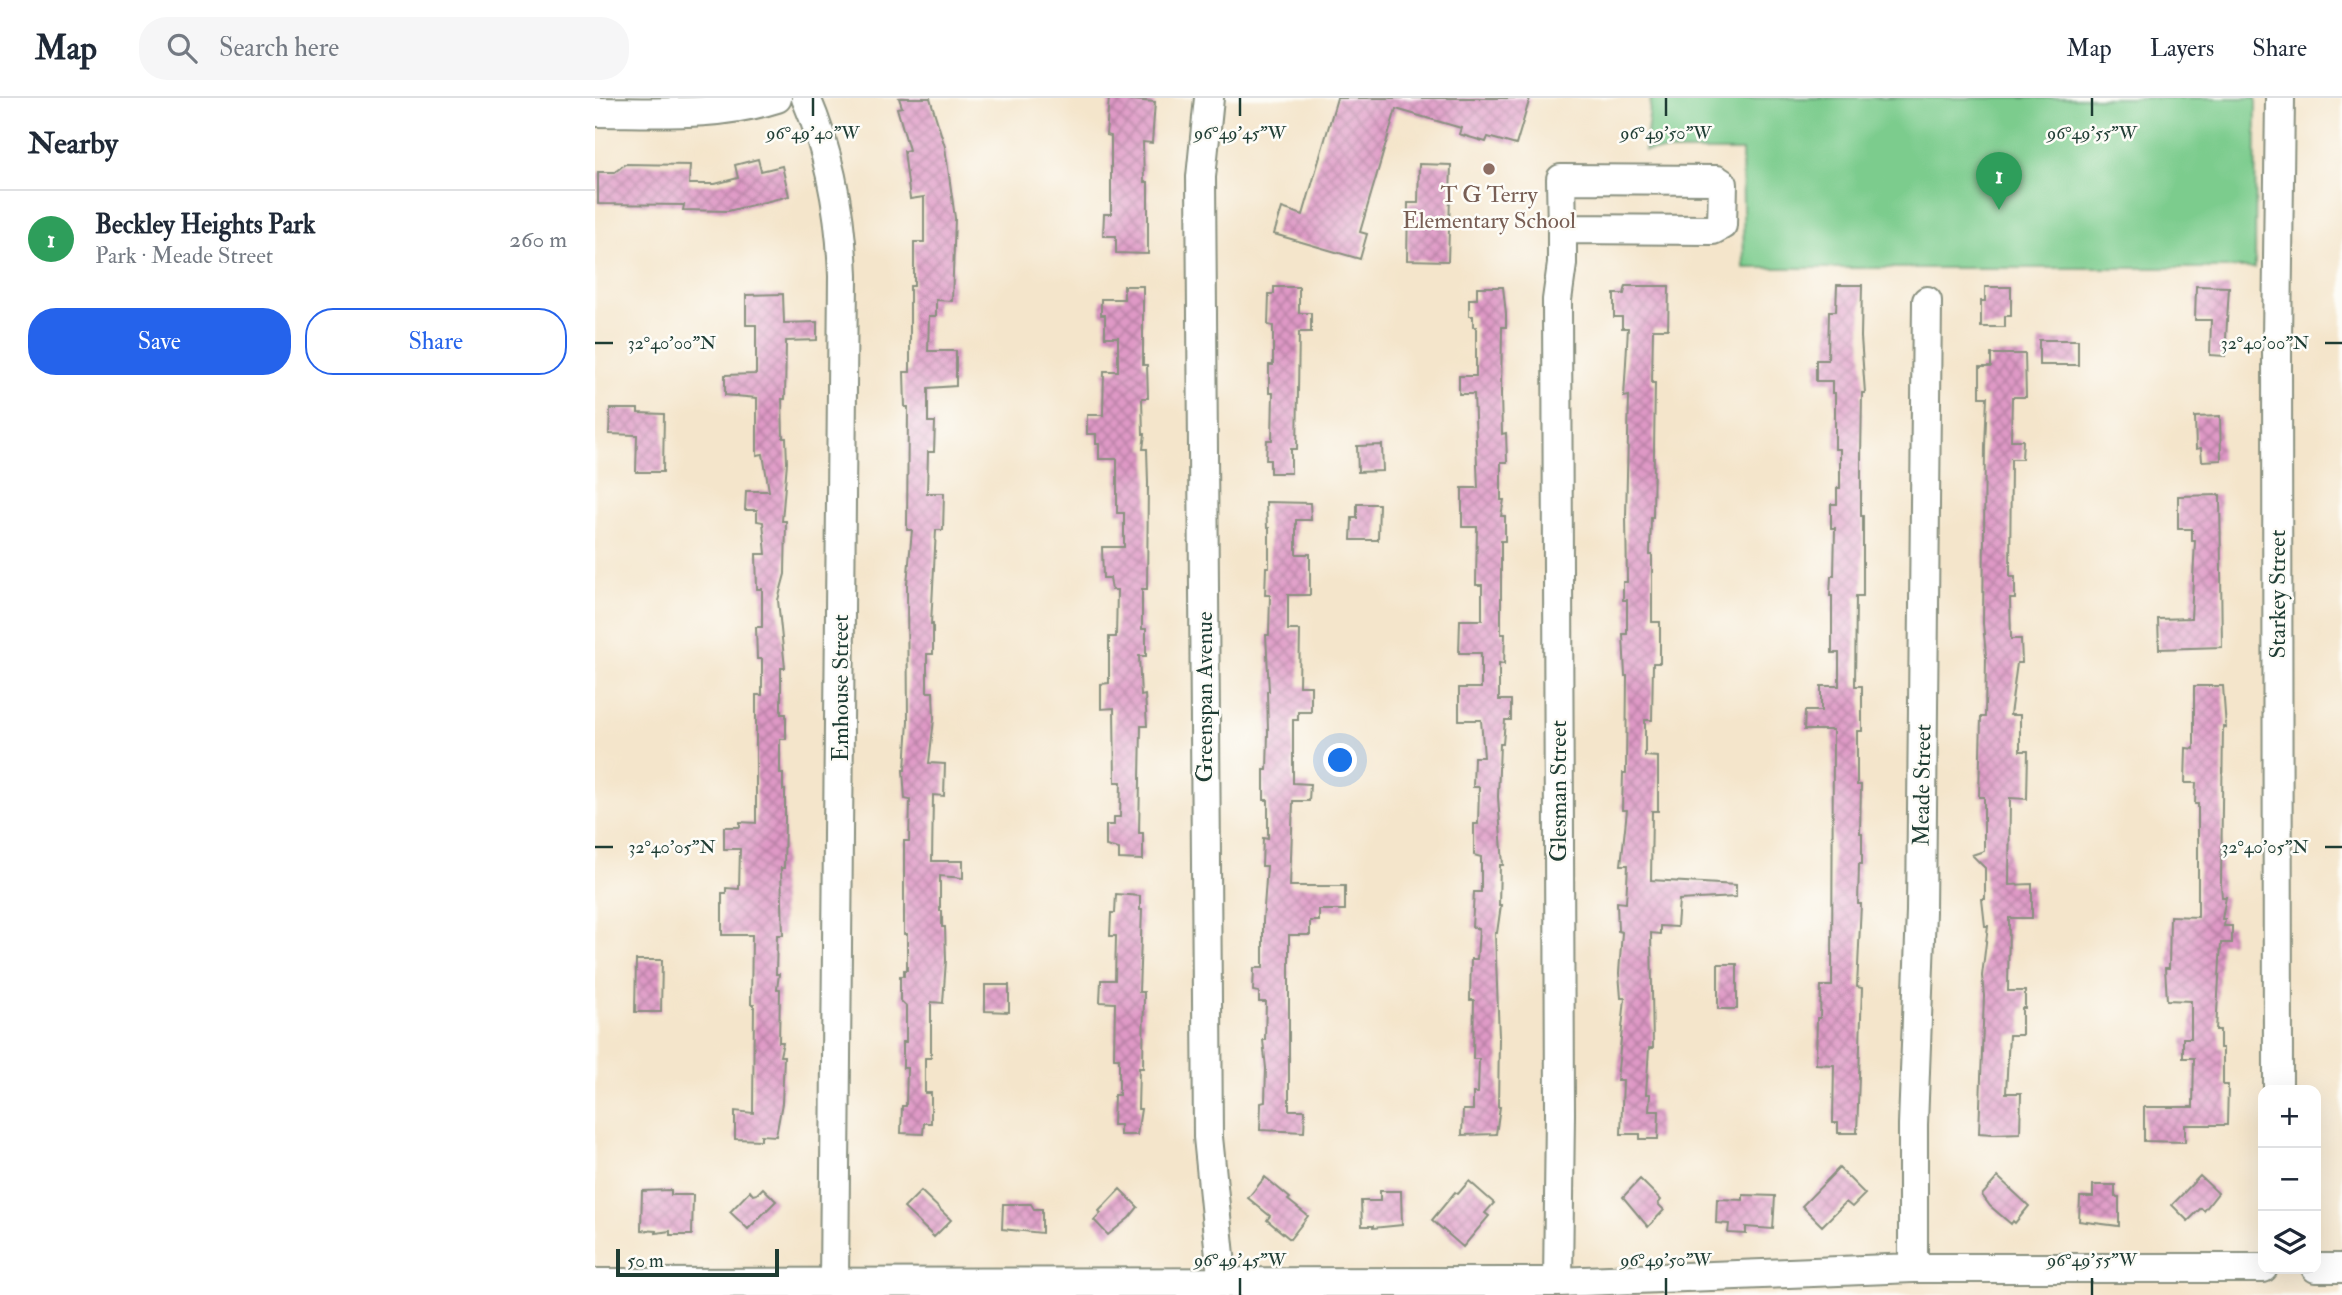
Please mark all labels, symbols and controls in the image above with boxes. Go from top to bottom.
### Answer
search box [139,17,629,80]
text: Map [35,28,97,69]
icon: search [163,29,201,67]
text: Search here [219,32,339,64]
text: Map [2067,33,2112,64]
text: Layers [2150,33,2214,64]
text: Share [2252,33,2307,64]
text: 96°49'40"W [764,122,860,145]
text: 96°49'45"W [1192,122,1287,145]
text: 96°49'50"W [1618,122,1712,145]
text: 96°49'55"W [2045,122,2138,145]
text: Nearby [28,125,118,162]
pin: 1 [1976,152,2022,210]
marker: T G Terry Elementary School [1481,161,1497,177]
place label: T G Terry Elementary School [1402,180,1576,235]
text: Beckley Heights Park [95,209,315,241]
text: 1 [47,225,55,254]
text: 260 m [509,225,567,254]
text: Park · Meade Street [95,241,273,270]
button: Save [28,308,291,375]
button: Share [305,308,567,375]
text: 32°40'00"N [628,332,716,355]
text: 32°40'00"N [2221,332,2309,355]
street label: Starkey Street [2263,530,2292,658]
street label: Greenspan Avenue [1190,611,1220,783]
street label: Emhouse Street [826,614,855,762]
street label: Glesman Street [1544,720,1573,862]
street label: Meade Street [1906,724,1938,846]
your location [1323,743,1357,777]
text: 32°40'05"N [628,836,716,859]
text: 32°40'05"N [2221,836,2309,859]
map controls [2258,1085,2321,1274]
button: + [2258,1085,2321,1148]
button: − [2258,1148,2321,1211]
button: layers [2258,1211,2321,1274]
scale bar [616,1246,779,1278]
text: 50 m [627,1249,664,1273]
text: 96°49'45"W [1192,1249,1287,1272]
text: 96°49'50"W [1618,1249,1712,1272]
text: 96°49'55"W [2045,1249,2138,1272]

